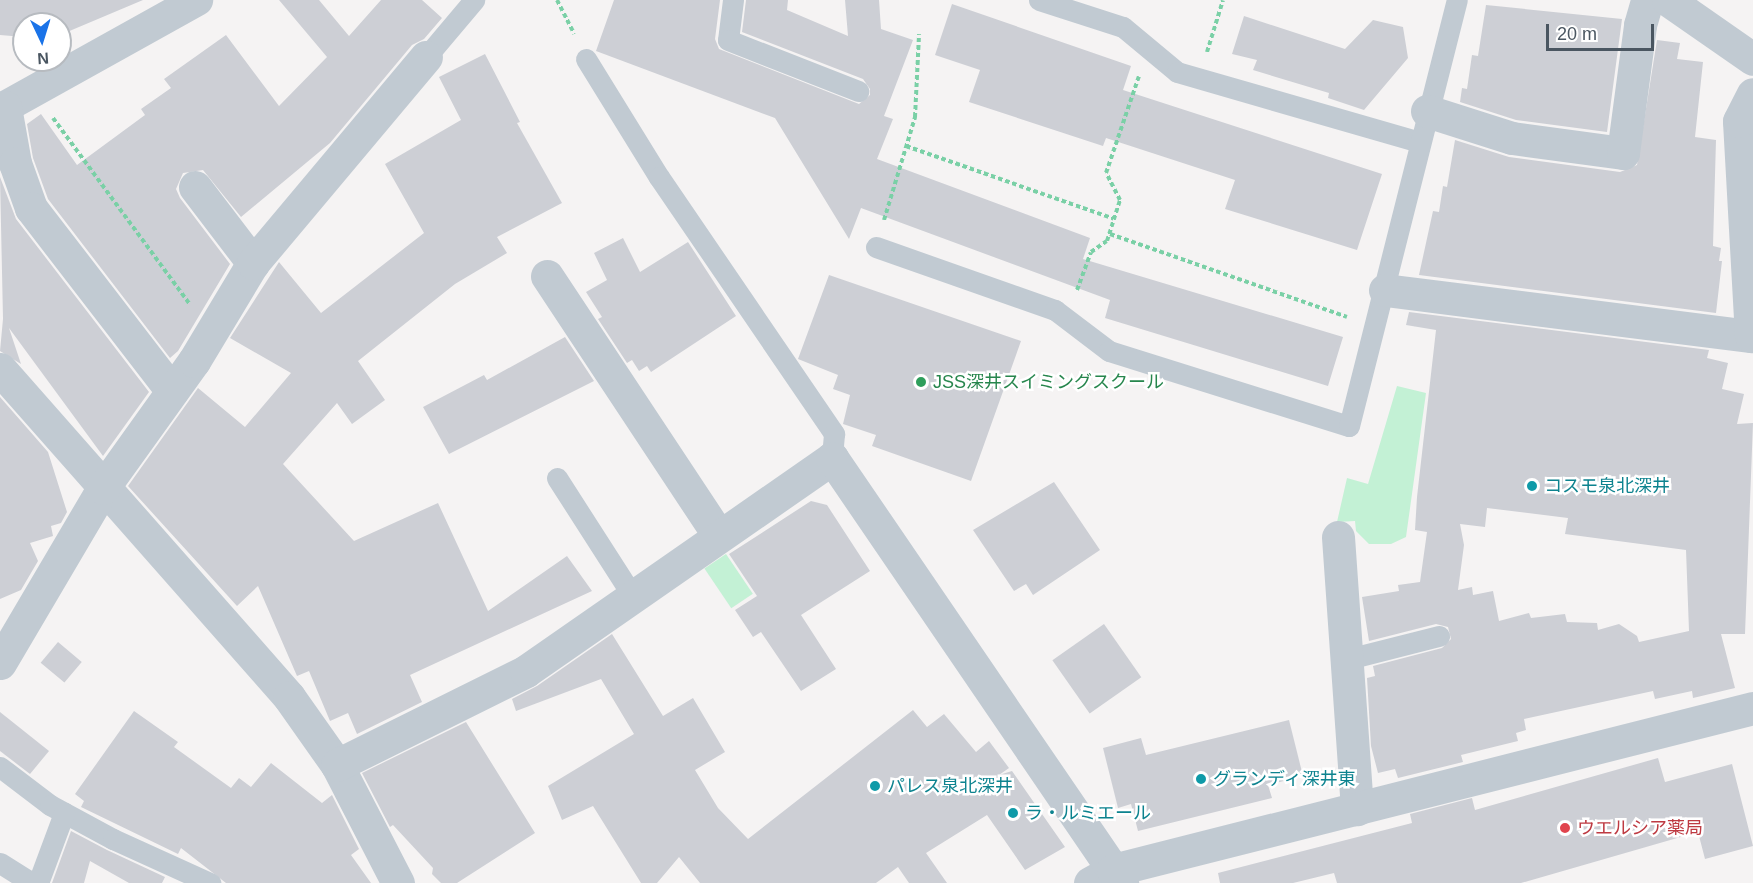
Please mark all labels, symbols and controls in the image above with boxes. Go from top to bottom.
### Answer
north arrow [12,12,72,72]
scale bar [1549,12,1657,50]
text: 20 m [1557,24,1597,44]
text: N [37,50,50,67]
place label: JSS深井スイミングスクール [933,371,1164,393]
marker: JSS深井スイミングスクール [914,375,928,389]
place label: コスモ泉北深井 [1544,475,1670,497]
marker: コスモ泉北深井 [1525,479,1539,493]
place label: グランディ深井東 [1213,768,1357,790]
marker: グランディ深井東 [1194,772,1208,786]
place label: パレス泉北深井 [887,775,1013,797]
marker: パレス泉北深井 [868,779,882,793]
place label: ラ・ルミエール [1025,802,1151,824]
marker: ラ・ルミエール [1006,806,1020,820]
place label: ウエルシア薬局 [1577,817,1703,839]
marker: ウエルシア薬局 [1558,821,1572,835]

